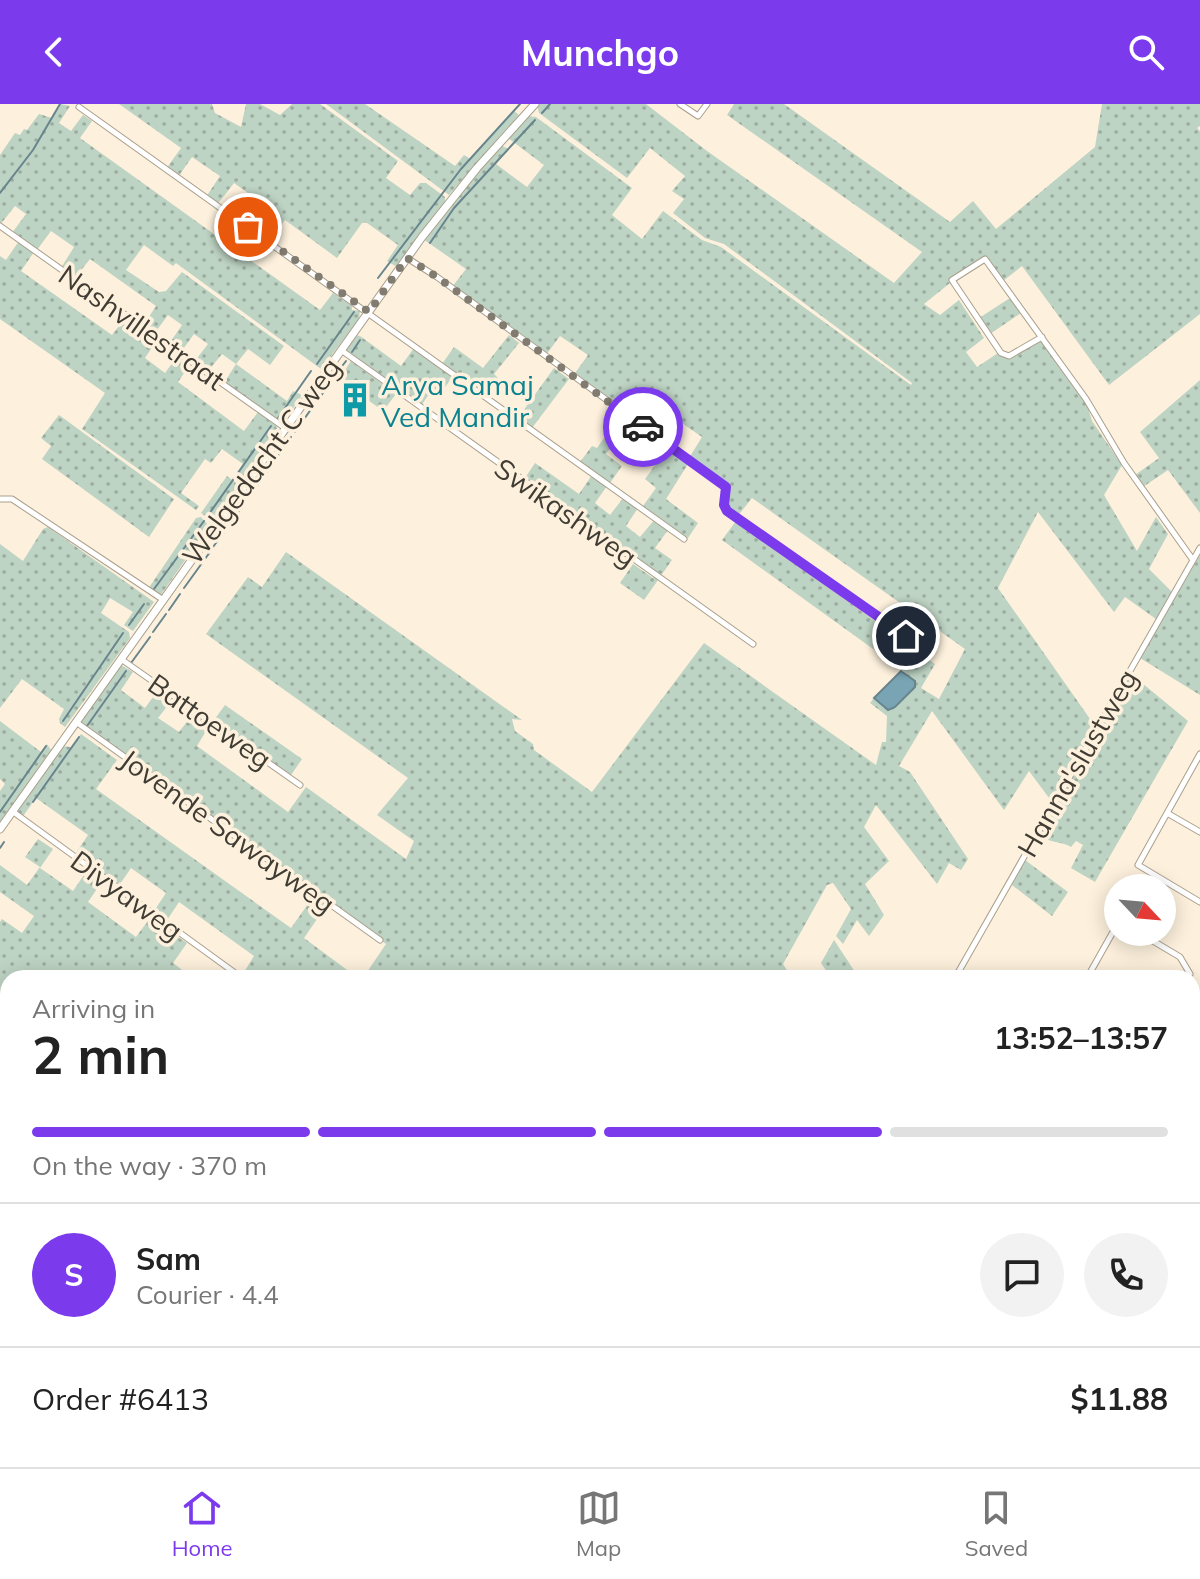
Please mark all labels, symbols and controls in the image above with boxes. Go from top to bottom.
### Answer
icon: back [32,30,76,74]
text: Munchgo [521,30,679,75]
icon: search [1124,30,1168,74]
pin [214,193,282,261]
icon: bag [226,205,270,249]
street label: Nashvillestraat [52,257,232,397]
street label: Welgedacht C weg [174,351,348,571]
place label: Arya Samaj Ved Mandir [381,367,534,434]
building icon: Arya Samaj Ved Mandir [336,381,374,419]
courier [603,387,683,467]
icon: car [621,405,665,449]
street label: Swikashweg [488,450,644,574]
pin [872,602,940,670]
icon: home [884,614,928,658]
street label: Hanna'slustweg [1009,663,1145,863]
street label: Battoeweg [142,666,278,776]
street label: Jovende Sawayweg [114,741,342,921]
street label: Divyaweg [64,843,190,947]
north arrow [1104,874,1176,946]
map controls [1104,874,1176,946]
text: Arriving in [32,992,155,1025]
text: 13:52–13:57 [994,1019,1168,1057]
text: 2 min [32,1022,169,1087]
text: On the way · 370 m [32,1149,267,1182]
button: chat [980,1233,1064,1317]
button: phone [1084,1233,1168,1317]
text: Sam [136,1240,201,1278]
text: S [64,1256,84,1294]
text: Courier · 4.4 [136,1278,279,1311]
text: Order #6413 [32,1380,209,1418]
text: $11.88 [1071,1380,1168,1418]
tab: Home [172,1486,232,1562]
tab: Map [576,1486,621,1562]
tab: Saved [965,1486,1028,1562]

